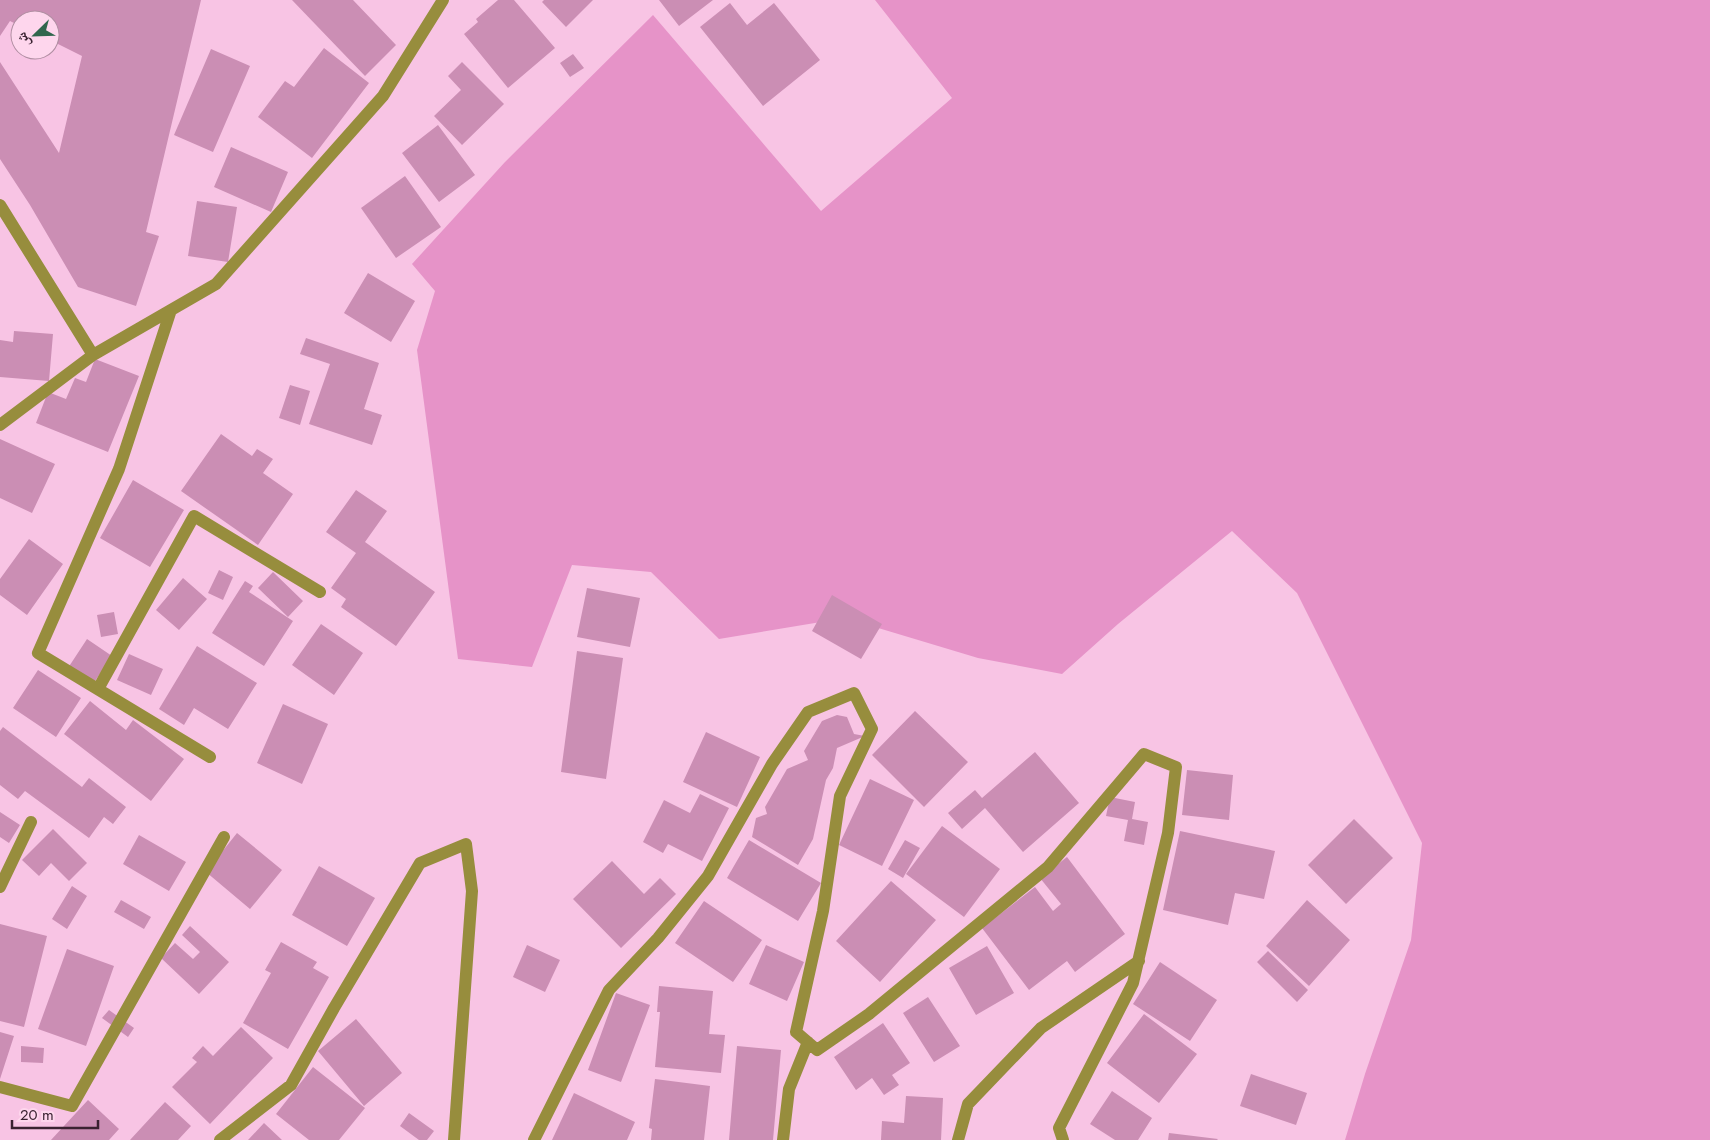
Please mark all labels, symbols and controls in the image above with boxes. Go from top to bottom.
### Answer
north arrow [10,10,60,60]
text: ش [11,29,35,51]
scale bar [12,1098,99,1130]
text: 20 m [20,1104,54,1126]

